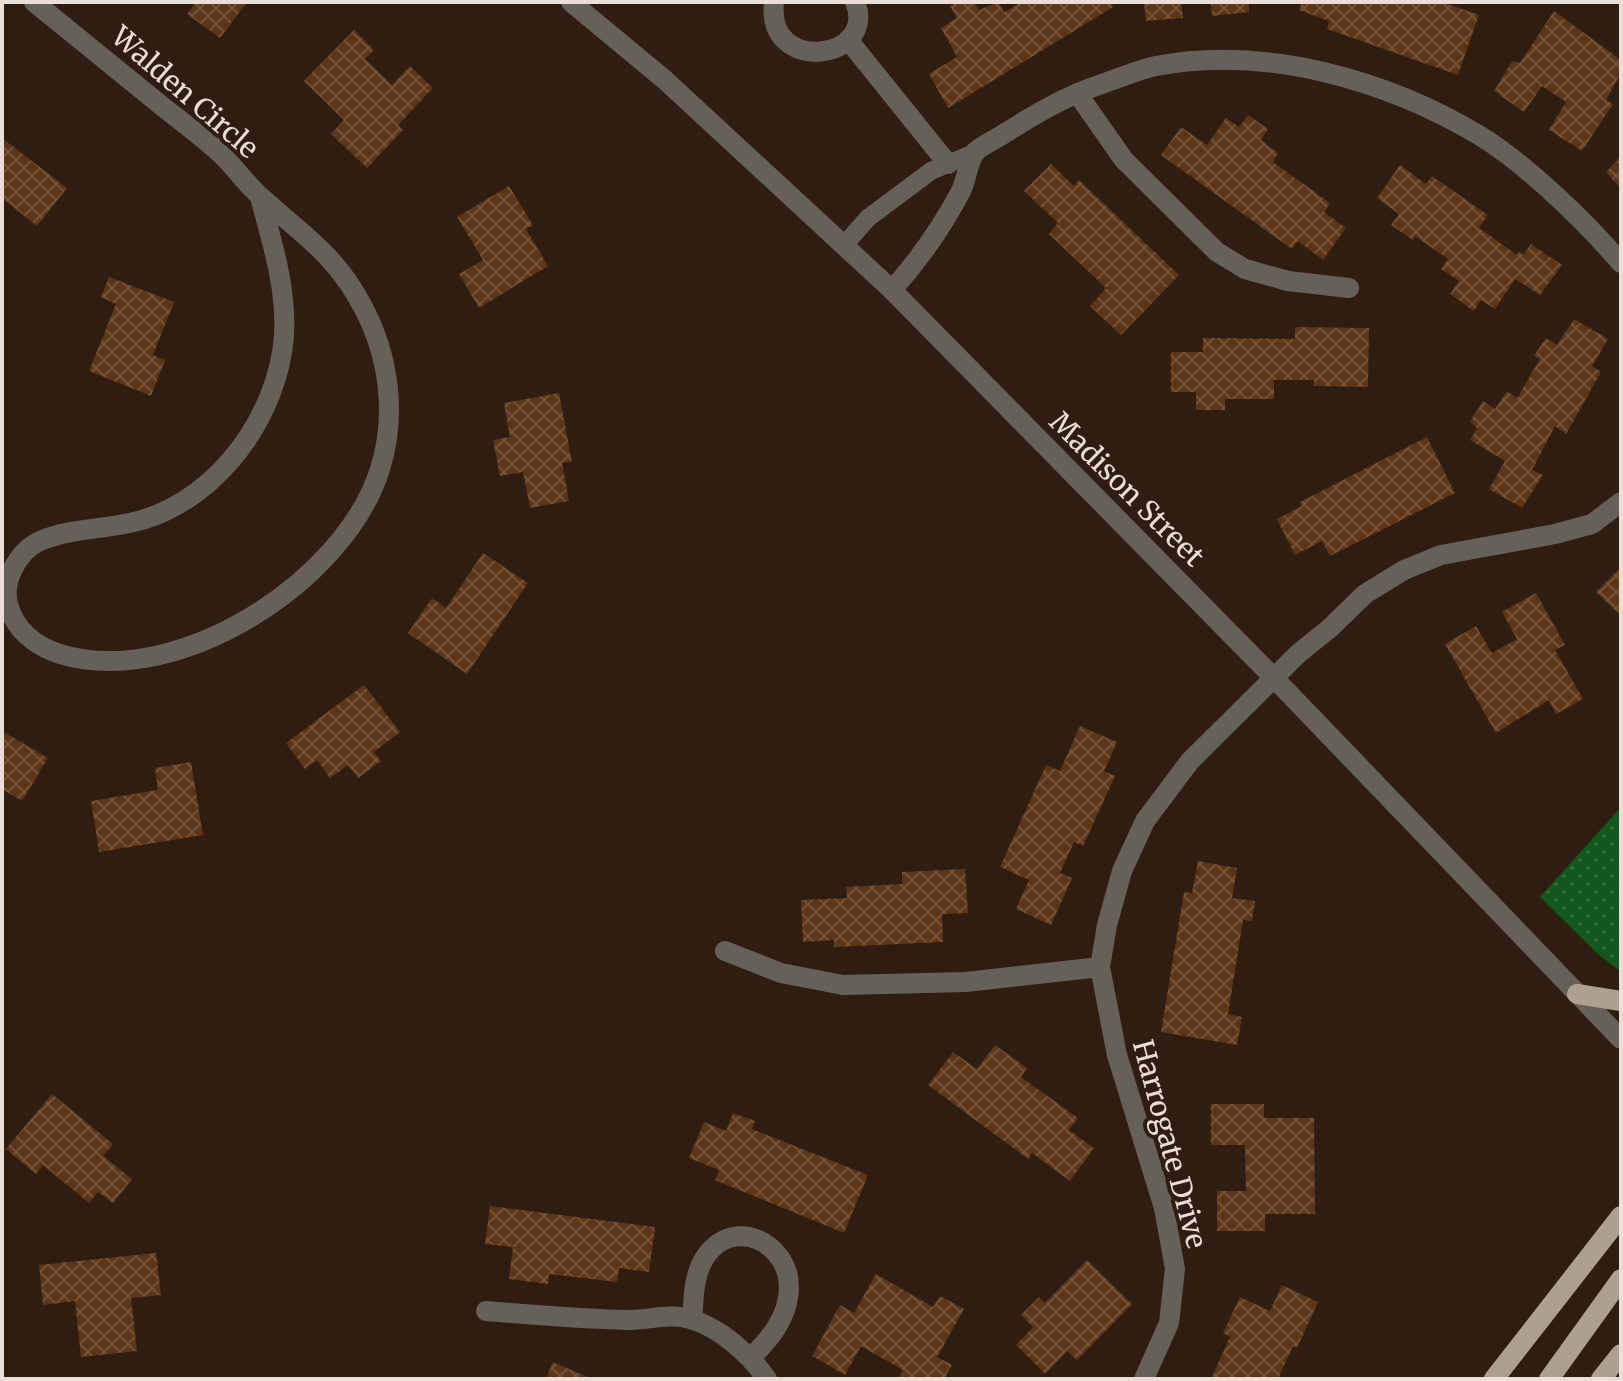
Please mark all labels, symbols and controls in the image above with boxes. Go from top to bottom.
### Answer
street label: Walden Circle [103,18,266,166]
street label: Madison Street [1042,404,1212,574]
street label: Harrogate Drive [1125,1036,1215,1252]

